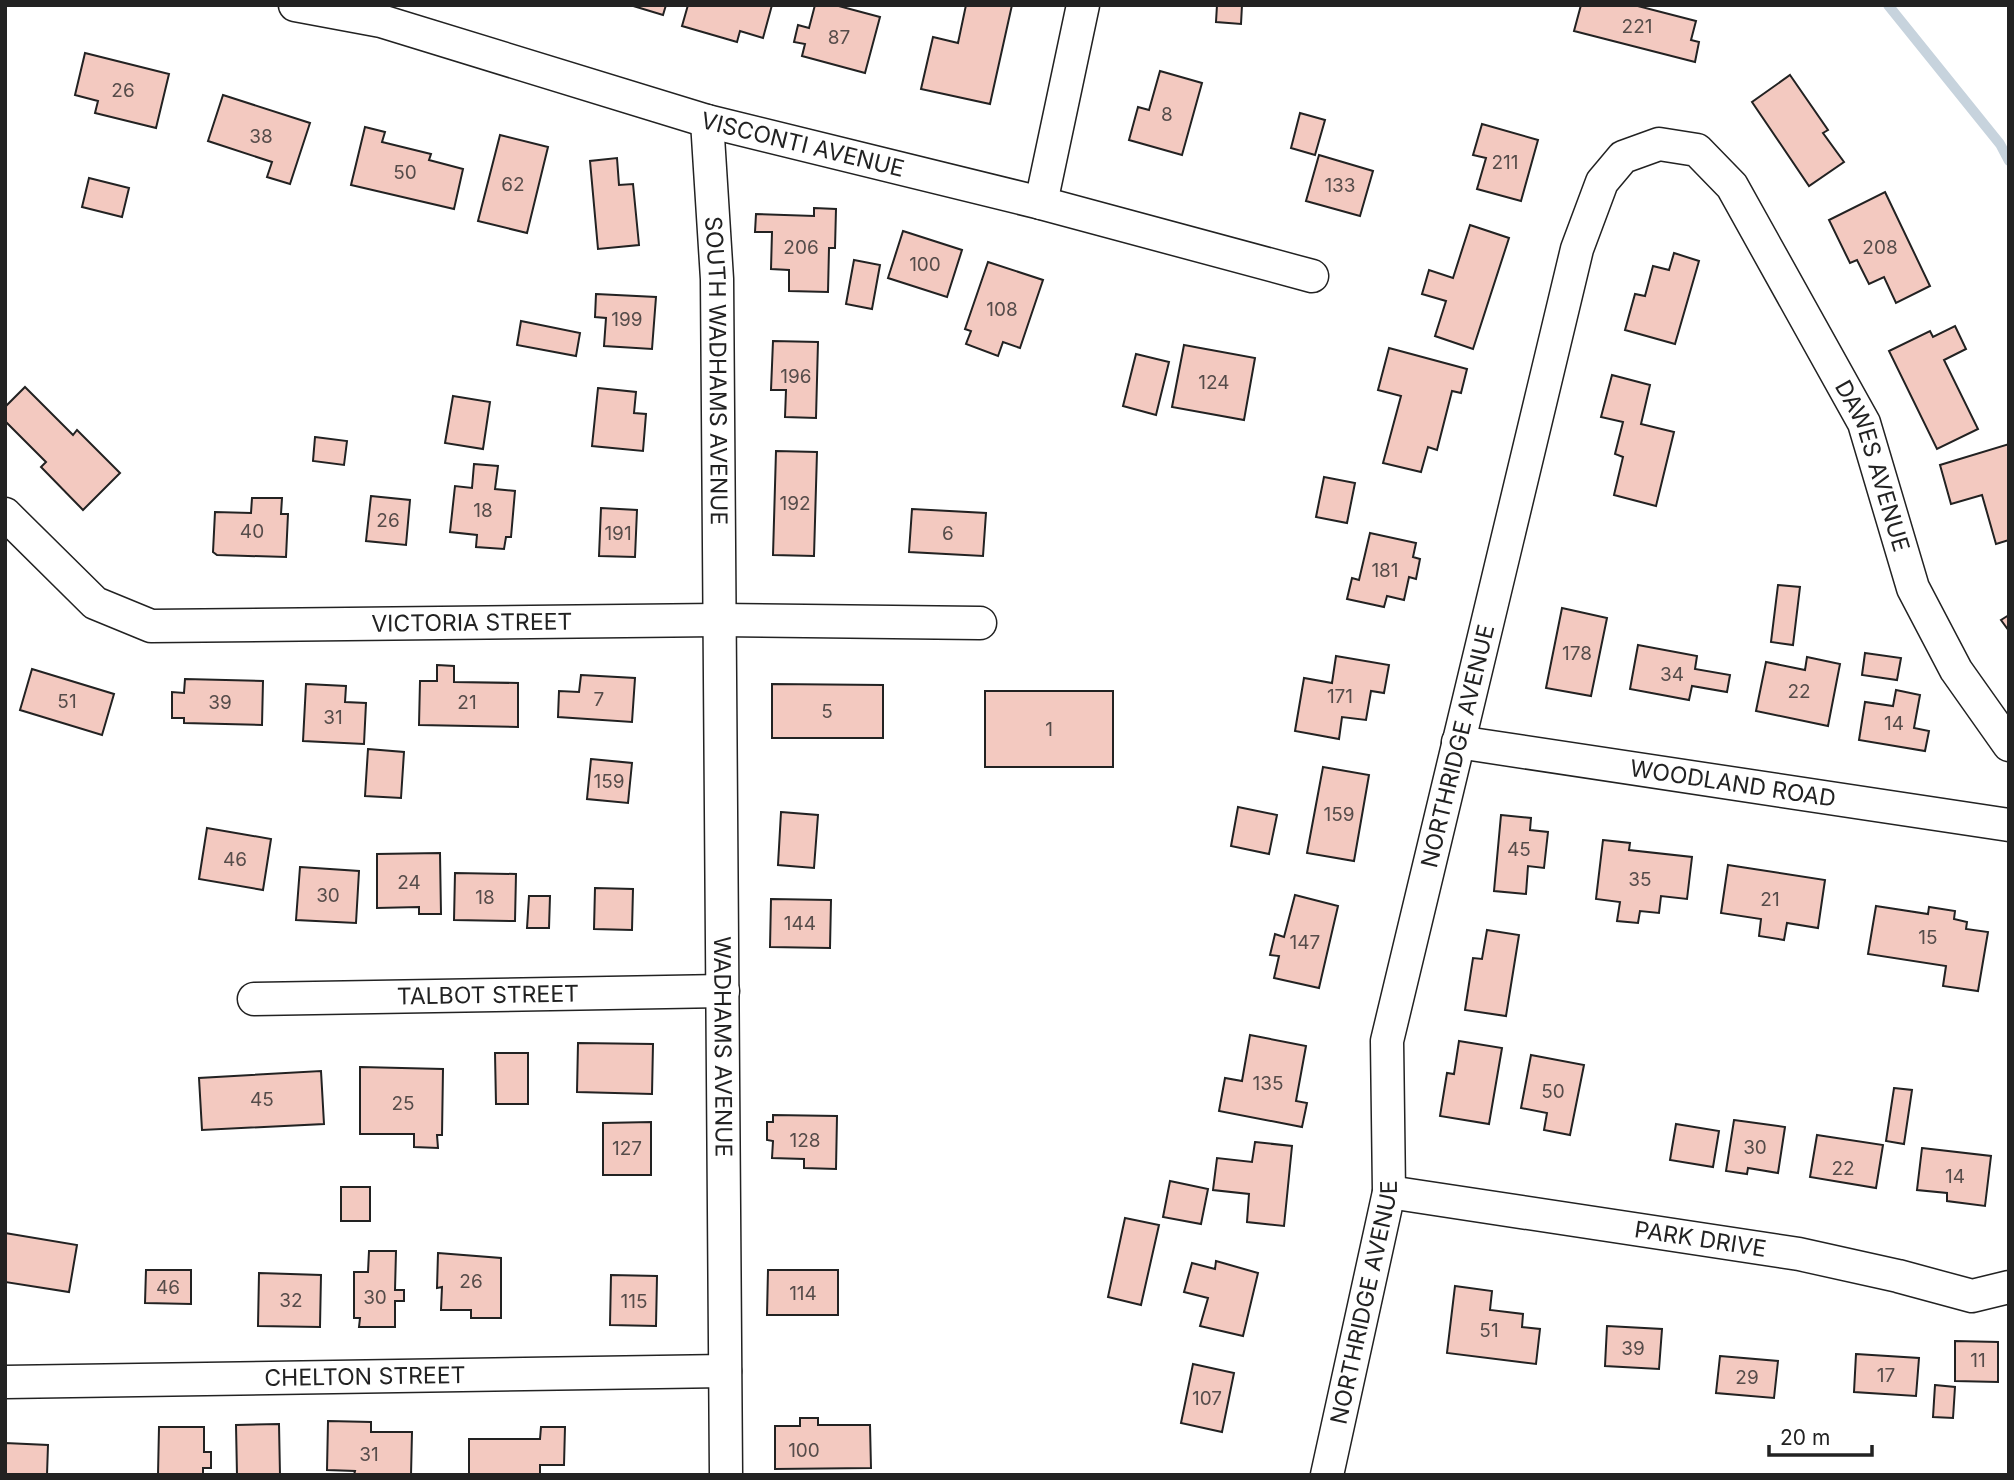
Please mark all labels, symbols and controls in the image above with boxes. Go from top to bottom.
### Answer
house number: 221 [1622,15,1652,38]
house number: 87 [828,26,850,49]
house number: 26 [111,79,135,102]
house number: 8 [1161,103,1173,126]
street label: VISCONTI AVENUE [698,106,907,183]
house number: 38 [249,125,273,148]
house number: 211 [1491,151,1519,174]
house number: 50 [393,161,417,184]
house number: 62 [501,173,525,196]
house number: 133 [1324,174,1356,197]
street label: SOUTH WADHAMS AVENUE [699,215,733,525]
house number: 206 [783,236,819,259]
house number: 208 [1862,236,1898,259]
house number: 100 [909,253,941,276]
house number: 108 [986,298,1018,321]
house number: 199 [611,308,643,331]
house number: 196 [780,365,812,388]
house number: 124 [1198,371,1230,394]
street label: DAWES AVENUE [1829,375,1915,555]
house number: 192 [779,492,811,515]
house number: 18 [473,499,493,522]
house number: 26 [376,509,400,532]
house number: 40 [240,520,264,543]
house number: 191 [604,522,632,545]
house number: 6 [942,522,954,545]
house number: 181 [1371,559,1399,582]
street label: VICTORIA STREET [371,608,572,638]
street label: NORTHRIDGE AVENUE [1415,622,1500,870]
house number: 178 [1562,642,1592,665]
house number: 34 [1660,663,1684,686]
house number: 22 [1787,680,1811,703]
house number: 171 [1327,685,1353,708]
house number: 7 [594,688,604,711]
house number: 51 [57,690,77,713]
house number: 39 [208,691,232,714]
house number: 21 [457,691,477,714]
house number: 5 [821,700,833,723]
house number: 31 [323,706,343,729]
house number: 14 [1884,712,1904,735]
house number: 1 [1045,718,1053,741]
street label: WOODLAND ROAD [1628,754,1838,813]
house number: 159 [593,770,625,793]
house number: 159 [1323,803,1355,826]
house number: 45 [1507,838,1531,861]
house number: 46 [223,848,247,871]
house number: 35 [1628,868,1652,891]
house number: 24 [397,871,421,894]
house number: 30 [316,884,340,907]
house number: 18 [475,886,495,909]
house number: 21 [1760,888,1780,911]
house number: 144 [784,912,816,935]
house number: 15 [1918,926,1938,949]
house number: 147 [1290,931,1320,954]
street label: WADHAMS AVENUE [708,936,738,1157]
street label: TALBOT STREET [397,979,579,1011]
house number: 135 [1252,1072,1284,1095]
house number: 50 [1541,1080,1565,1103]
house number: 45 [250,1088,274,1111]
house number: 25 [391,1092,415,1115]
house number: 128 [789,1129,821,1152]
house number: 30 [1743,1136,1767,1159]
house number: 127 [612,1137,642,1160]
house number: 22 [1831,1157,1855,1180]
house number: 14 [1945,1165,1965,1188]
street label: NORTHRIDGE AVENUE [1325,1180,1403,1427]
street label: PARK DRIVE [1633,1215,1768,1263]
house number: 26 [459,1270,483,1293]
house number: 46 [156,1276,180,1299]
house number: 114 [789,1282,817,1305]
house number: 30 [363,1286,387,1309]
house number: 32 [279,1289,303,1312]
house number: 115 [620,1290,648,1313]
house number: 51 [1479,1319,1499,1342]
house number: 39 [1621,1337,1645,1360]
house number: 11 [1970,1349,1986,1372]
street label: CHELTON STREET [264,1361,466,1392]
house number: 17 [1877,1364,1895,1387]
house number: 29 [1735,1366,1759,1389]
house number: 107 [1192,1387,1222,1410]
scale bar [1769,1414,1872,1458]
text: 20 m [1780,1425,1830,1450]
house number: 100 [788,1439,820,1462]
house number: 31 [359,1443,379,1466]

